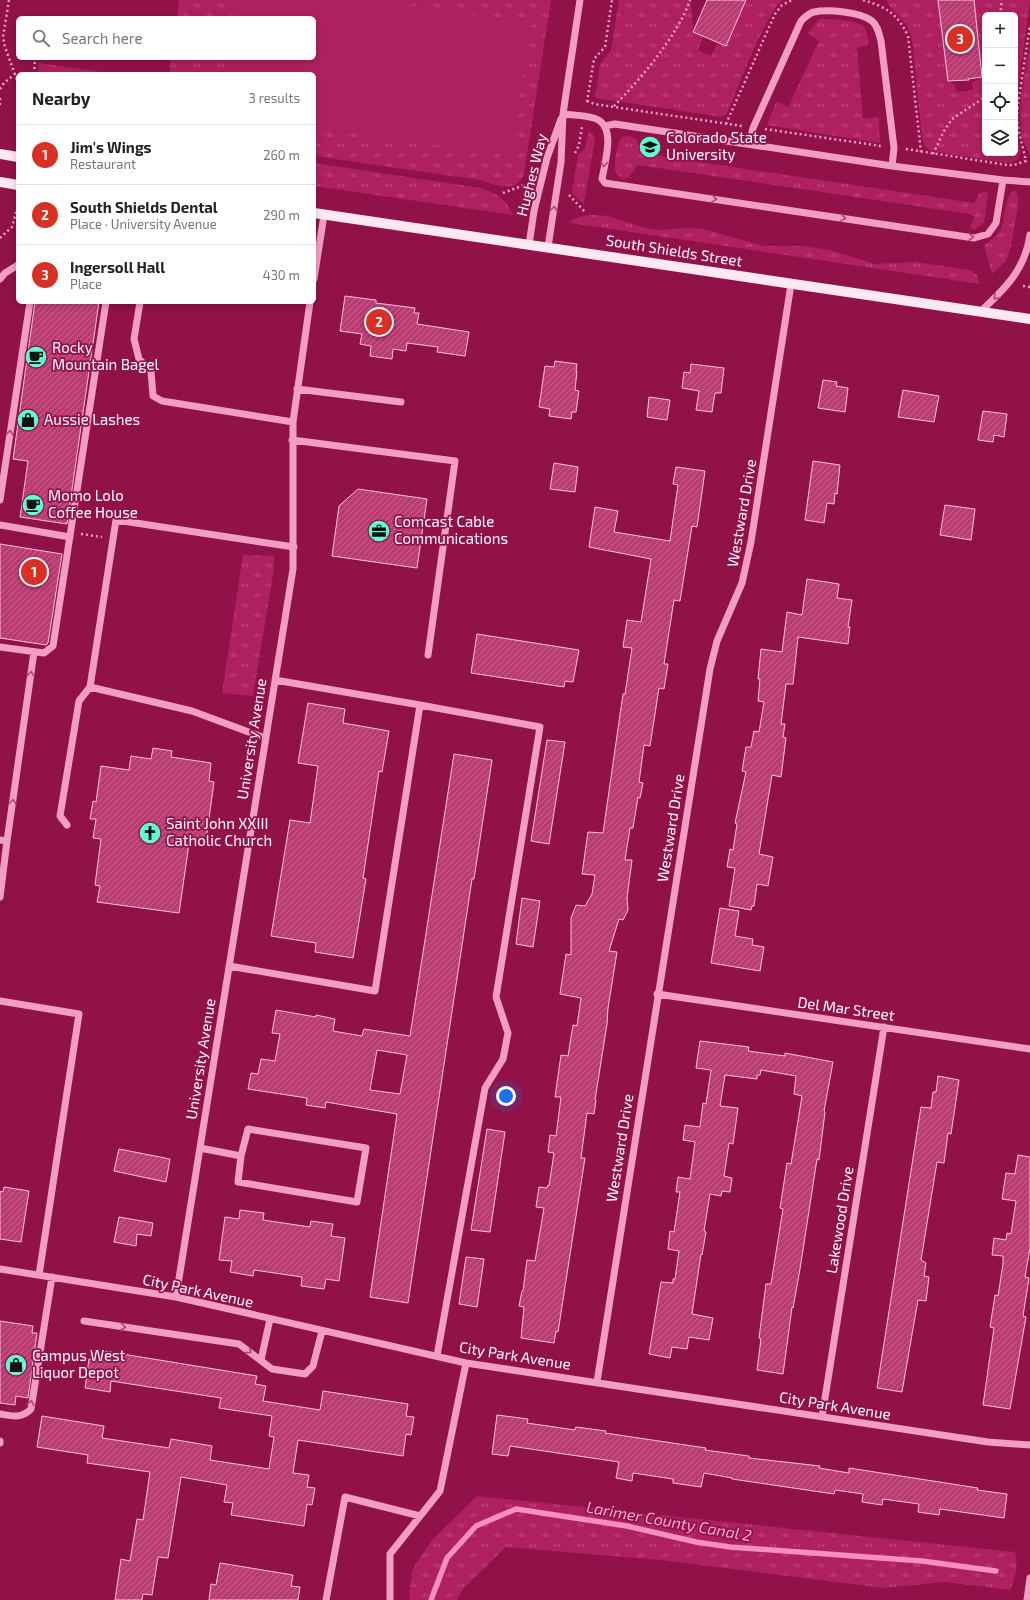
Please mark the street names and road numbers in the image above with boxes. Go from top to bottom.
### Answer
street label: Hughes Way [512,131,550,218]
street label: South Shields Street [605,230,744,270]
street label: Westward Drive [723,457,759,568]
street label: University Avenue [233,677,269,801]
street label: Westward Drive [653,772,687,883]
street label: Del Mar Street [797,992,896,1024]
street label: University Avenue [182,997,218,1121]
street label: Westward Drive [602,1092,636,1203]
street label: Lakewood Drive [822,1165,856,1275]
street label: City Park Avenue [141,1270,255,1311]
street label: City Park Avenue [458,1337,572,1373]
street label: City Park Avenue [778,1387,892,1423]

